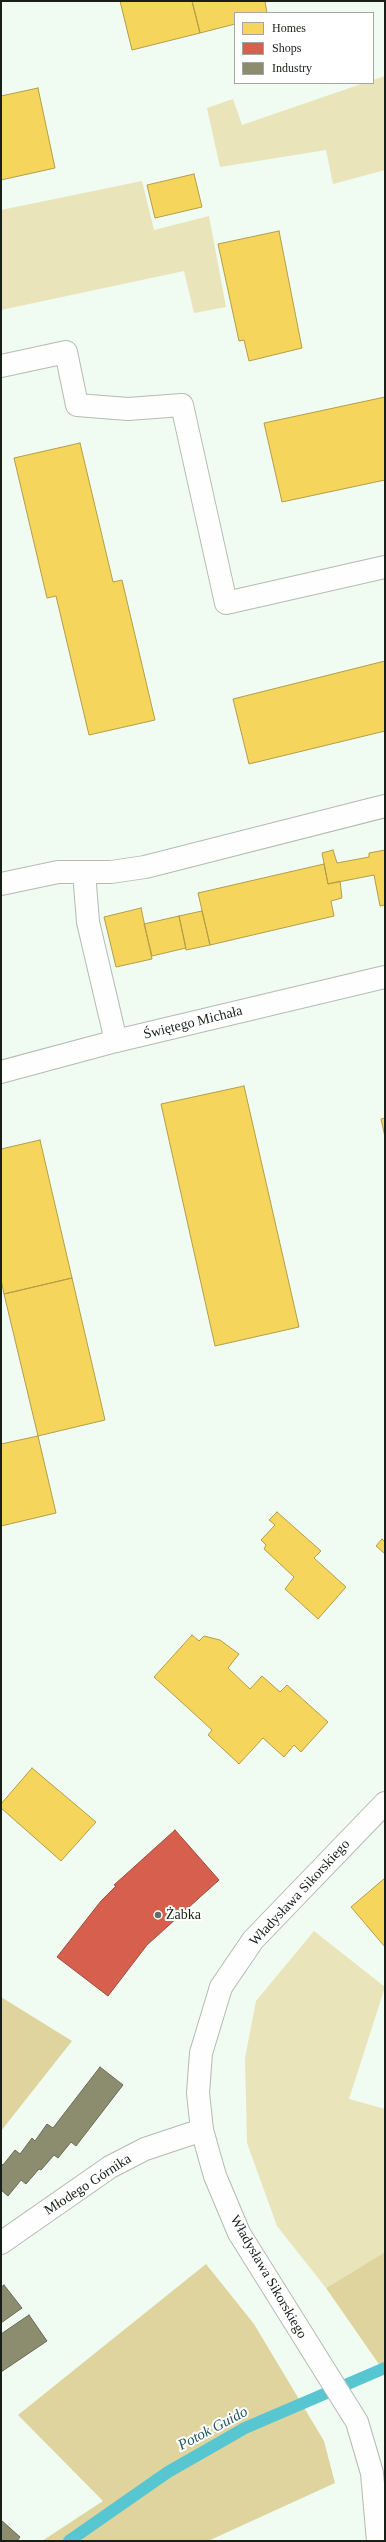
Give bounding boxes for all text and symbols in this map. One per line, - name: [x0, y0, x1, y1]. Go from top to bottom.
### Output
- legend: [234, 12, 374, 84]
- text: Homes: [272, 21, 306, 35]
- text: Shops: [272, 41, 301, 55]
- text: Industry: [272, 61, 312, 75]
- street label: Świętego Michała: [142, 1003, 244, 1043]
- street label: Władysława Sikorskiego: [246, 1836, 354, 1950]
- place label: Żabka: [166, 1907, 201, 1923]
- marker: Żabka: [153, 1910, 163, 1920]
- street label: Młodego Górnika: [42, 2151, 134, 2219]
- street label: Władysława Sikorskiego: [226, 2212, 310, 2342]
- water label: Potok Guido: [175, 2403, 251, 2455]

